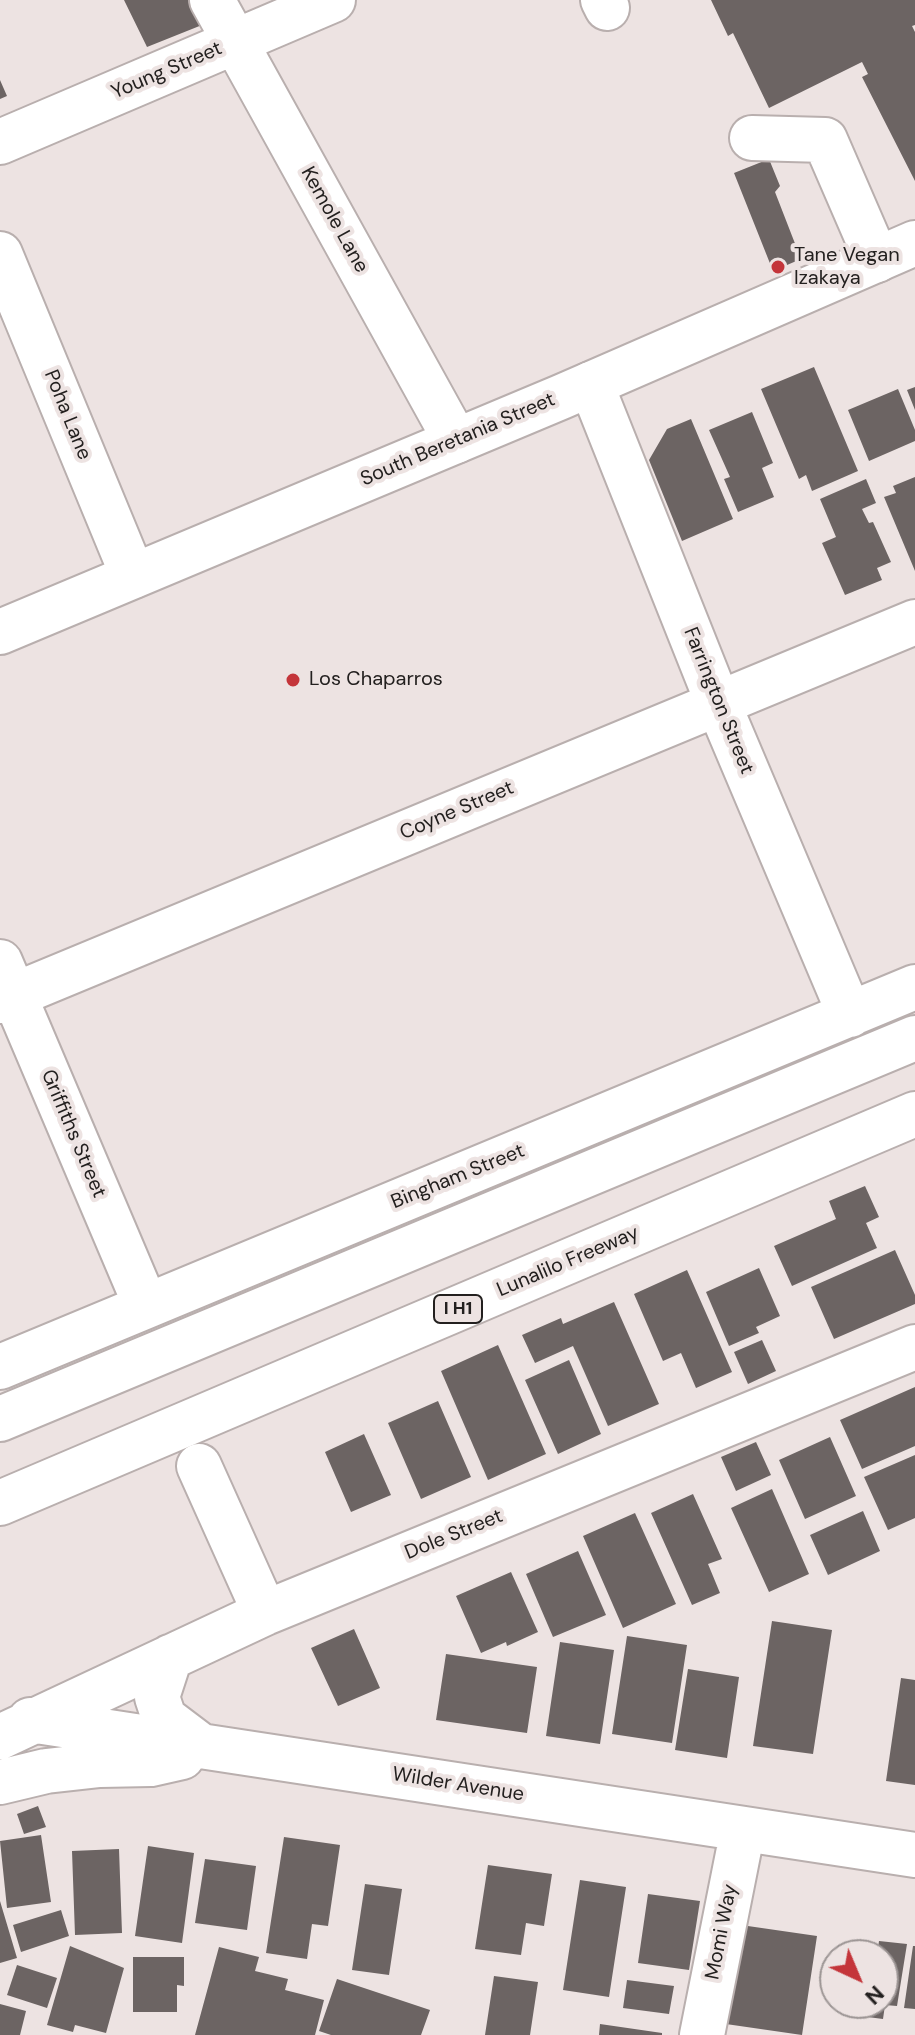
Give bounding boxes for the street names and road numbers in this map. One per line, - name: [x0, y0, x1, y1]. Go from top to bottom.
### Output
- street label: Young Street: [108, 37, 226, 105]
- street label: Kemole Lane: [295, 163, 373, 277]
- street label: Poha Lane: [38, 367, 96, 463]
- street label: South Beretania Street: [357, 388, 559, 492]
- street label: Farrington Street: [678, 624, 758, 778]
- street label: Coyne Street: [396, 776, 518, 846]
- street label: Griffiths Street: [35, 1066, 111, 1202]
- street label: Bingham Street: [388, 1139, 528, 1215]
- street label: Lunalilo Freeway: [493, 1221, 643, 1303]
- road number: I H1: [434, 1295, 482, 1323]
- street label: Dole Street: [402, 1504, 506, 1566]
- street label: Wilder Avenue: [390, 1763, 526, 1807]
- street label: Momi Way: [701, 1882, 743, 1982]

